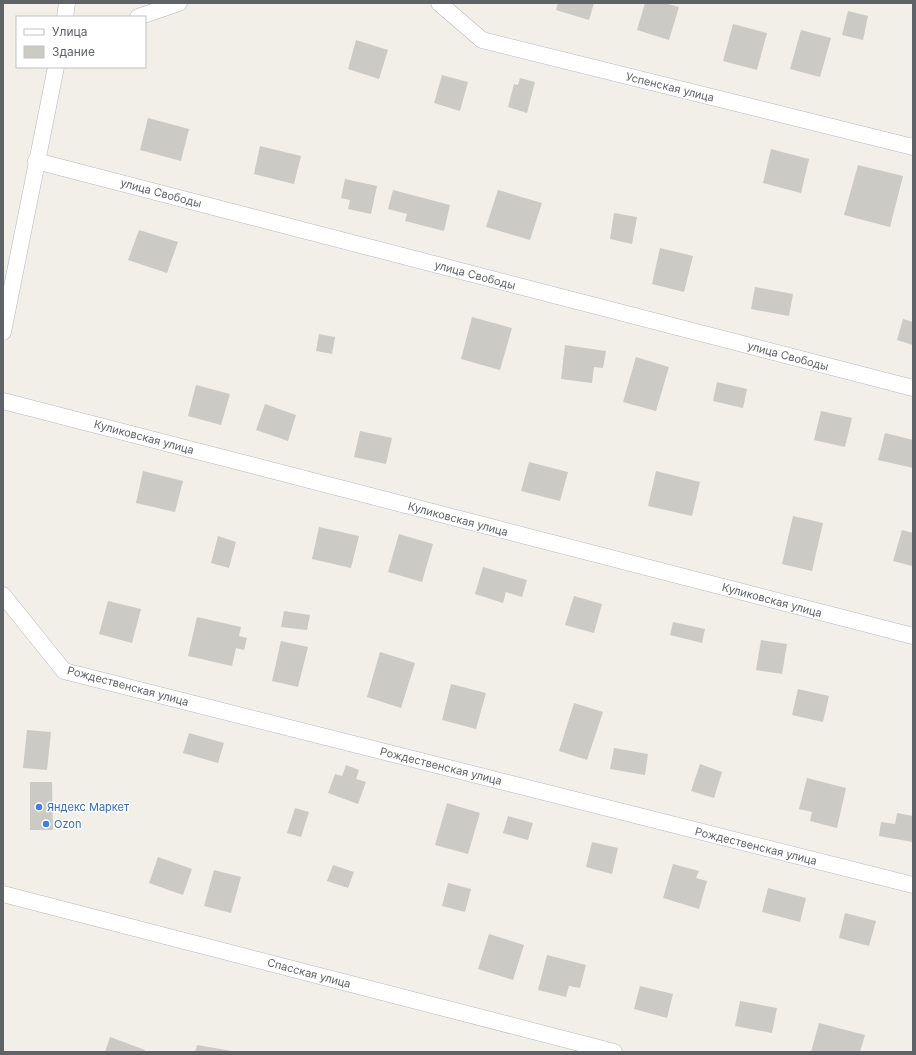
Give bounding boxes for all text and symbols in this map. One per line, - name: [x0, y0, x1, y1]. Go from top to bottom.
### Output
- legend: [16, 16, 146, 68]
- text: Улица: [52, 24, 87, 39]
- text: Здание: [52, 44, 95, 59]
- street label: Успенская улица: [624, 69, 716, 105]
- street label: улица Свободы: [119, 175, 203, 211]
- street label: улица Свободы: [433, 257, 517, 293]
- street label: улица Свободы: [746, 338, 830, 374]
- street label: Куликовская улица: [93, 417, 195, 457]
- street label: Куликовская улица: [407, 499, 509, 539]
- street label: Куликовская улица: [721, 580, 823, 620]
- street label: Рождественская улица: [66, 663, 190, 709]
- street label: Рождественская улица: [379, 744, 503, 788]
- place label: Яндекс Маркет: [47, 800, 130, 814]
- marker: Яндекс Маркет: [34, 802, 44, 812]
- place label: Ozon: [54, 817, 81, 831]
- marker: Ozon: [41, 819, 51, 829]
- street label: Рождественская улица: [694, 824, 818, 868]
- street label: Спасская улица: [266, 955, 352, 991]

